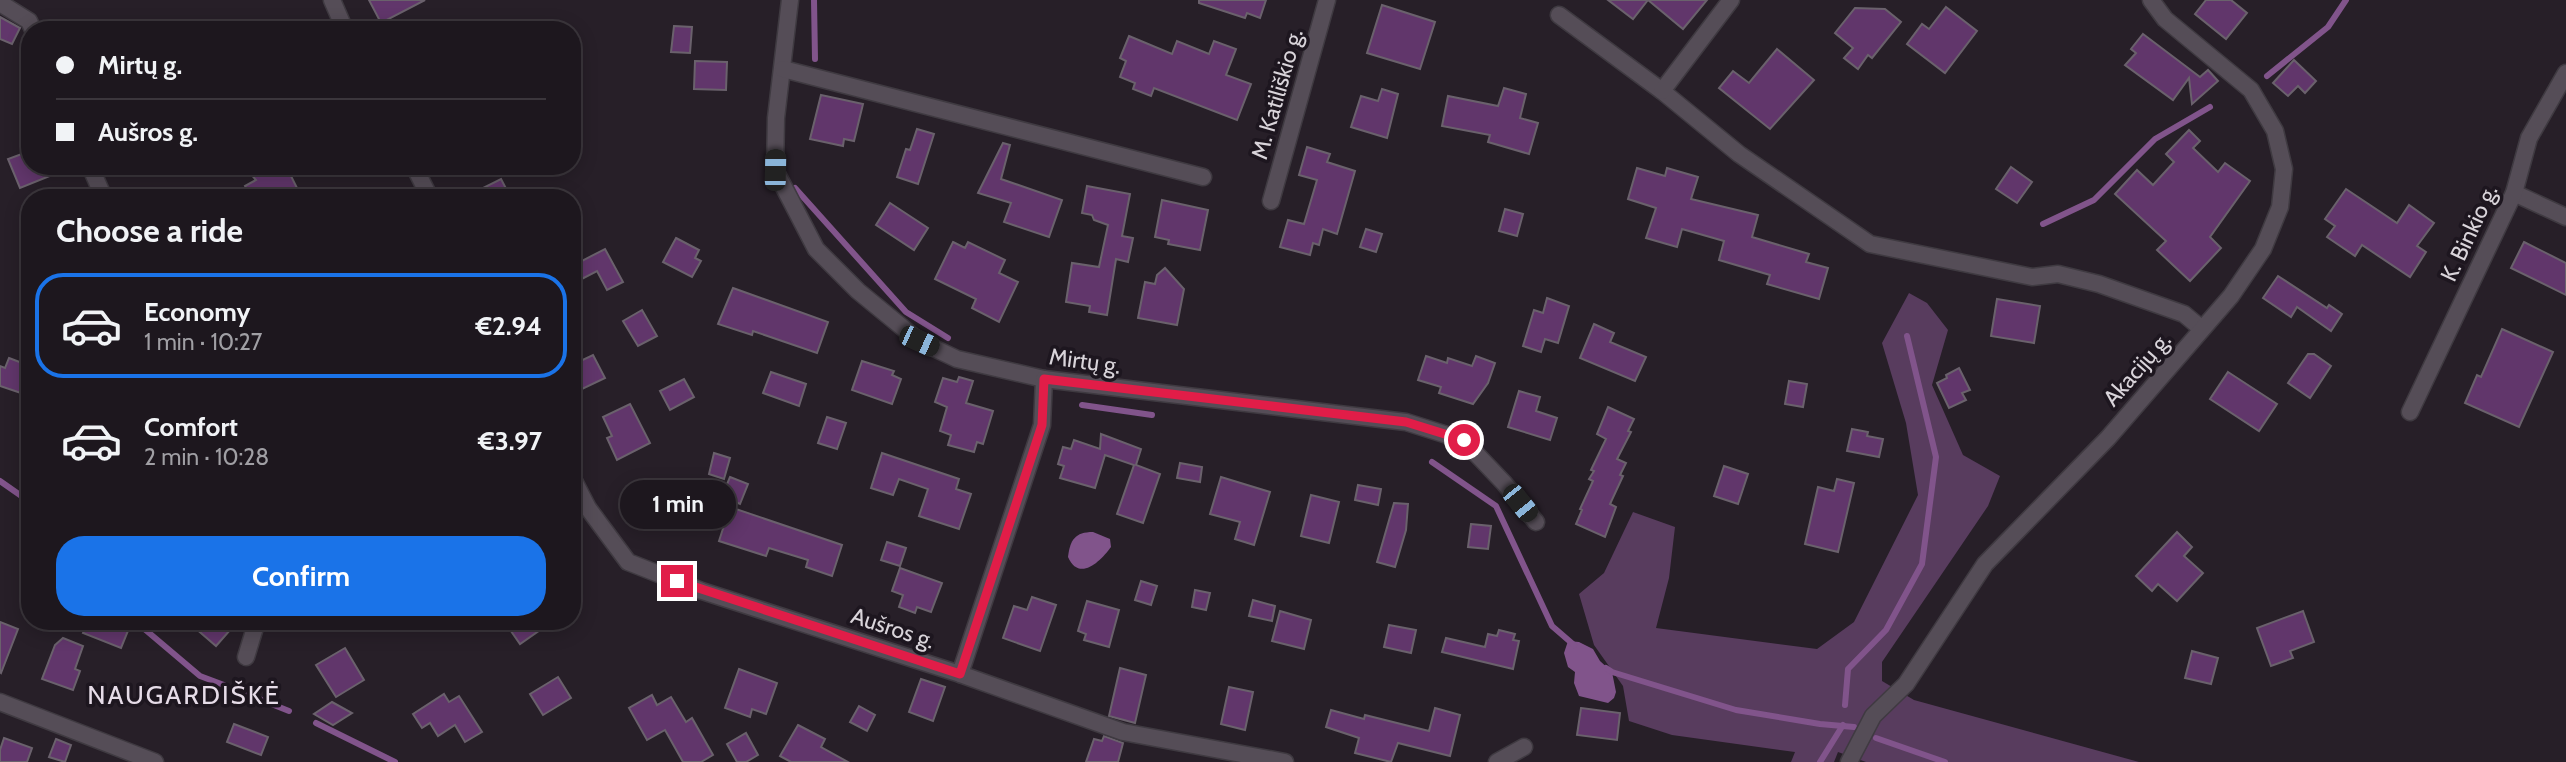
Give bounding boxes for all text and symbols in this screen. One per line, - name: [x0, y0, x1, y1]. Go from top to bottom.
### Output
- street label: M. Katiliškio g.: [1245, 26, 1309, 162]
- text: Mirtų g.: [98, 49, 182, 81]
- text: Aušros g.: [98, 116, 198, 148]
- car: [765, 149, 786, 191]
- street label: K. Binkio g.: [2434, 180, 2504, 286]
- text: Choose a ride: [56, 211, 243, 250]
- icon: car: [60, 294, 123, 357]
- text: Economy: [144, 296, 250, 328]
- text: €2.94: [475, 310, 542, 342]
- car: [896, 323, 943, 359]
- street label: Akacijų g.: [2097, 326, 2177, 412]
- text: 1 min · 10:27: [144, 328, 262, 356]
- street label: Mirtų g.: [1047, 342, 1123, 380]
- icon: car: [60, 409, 123, 472]
- text: Comfort: [144, 411, 238, 443]
- route start: [1448, 424, 1480, 456]
- text: €3.97: [478, 425, 542, 457]
- text: 2 min · 10:28: [144, 443, 269, 471]
- callout: 1 min: [619, 480, 735, 528]
- car: [1499, 480, 1542, 526]
- text: 1 min: [652, 490, 704, 518]
- button: Confirm: [56, 536, 546, 616]
- route end: [661, 565, 693, 597]
- street label: Aušros g.: [848, 601, 938, 655]
- district label: NAUGARDIŠKĖ: [87, 679, 281, 711]

